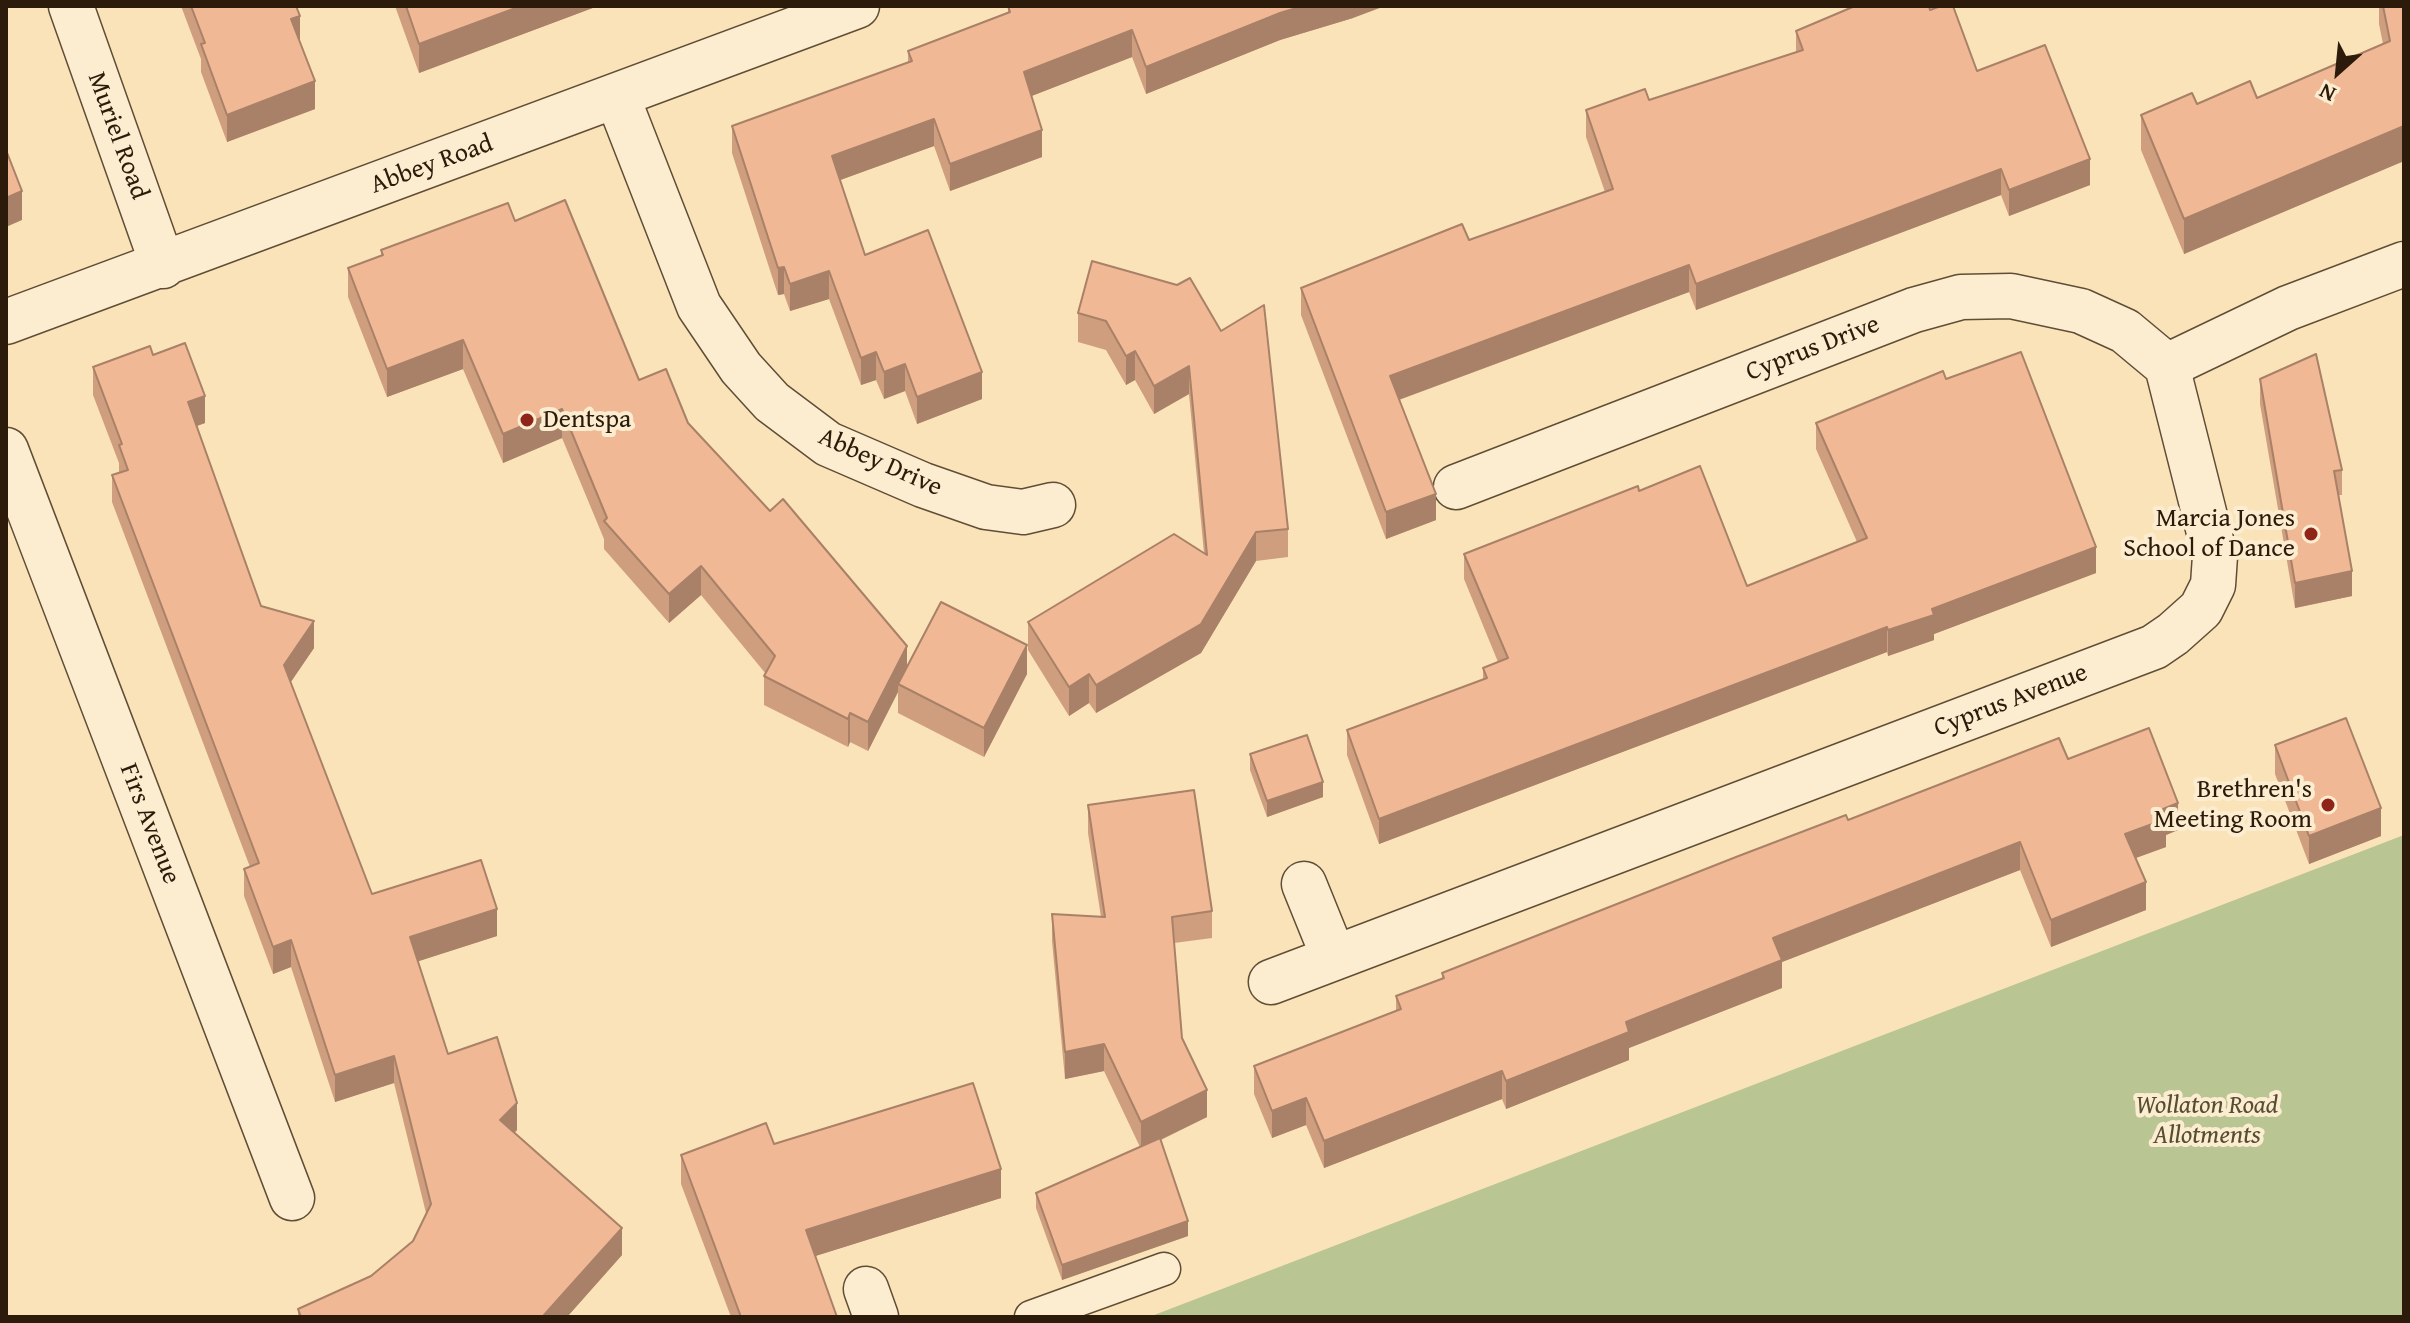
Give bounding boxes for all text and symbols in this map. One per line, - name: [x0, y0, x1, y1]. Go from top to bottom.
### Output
- north arrow: [2298, 32, 2378, 112]
- street label: Muriel Road: [80, 68, 154, 204]
- text: N: [2313, 76, 2341, 111]
- street label: Abbey Road: [367, 128, 497, 202]
- street label: Cyprus Drive: [1742, 309, 1884, 389]
- place label: Dentspa: [543, 404, 631, 436]
- marker: Dentspa: [518, 411, 536, 429]
- street label: Abbey Drive: [813, 422, 947, 504]
- place label: Marcia Jones School of Dance: [2123, 503, 2295, 564]
- marker: Marcia Jones School of Dance: [2302, 525, 2320, 543]
- street label: Cyprus Avenue: [1930, 657, 2092, 745]
- street label: Firs Avenue: [112, 759, 186, 889]
- place label: Brethren's Meeting Room: [2154, 774, 2312, 836]
- marker: Brethren's Meeting Room: [2319, 796, 2337, 814]
- park label: Wollaton Road Allotments: [2136, 1090, 2278, 1152]

